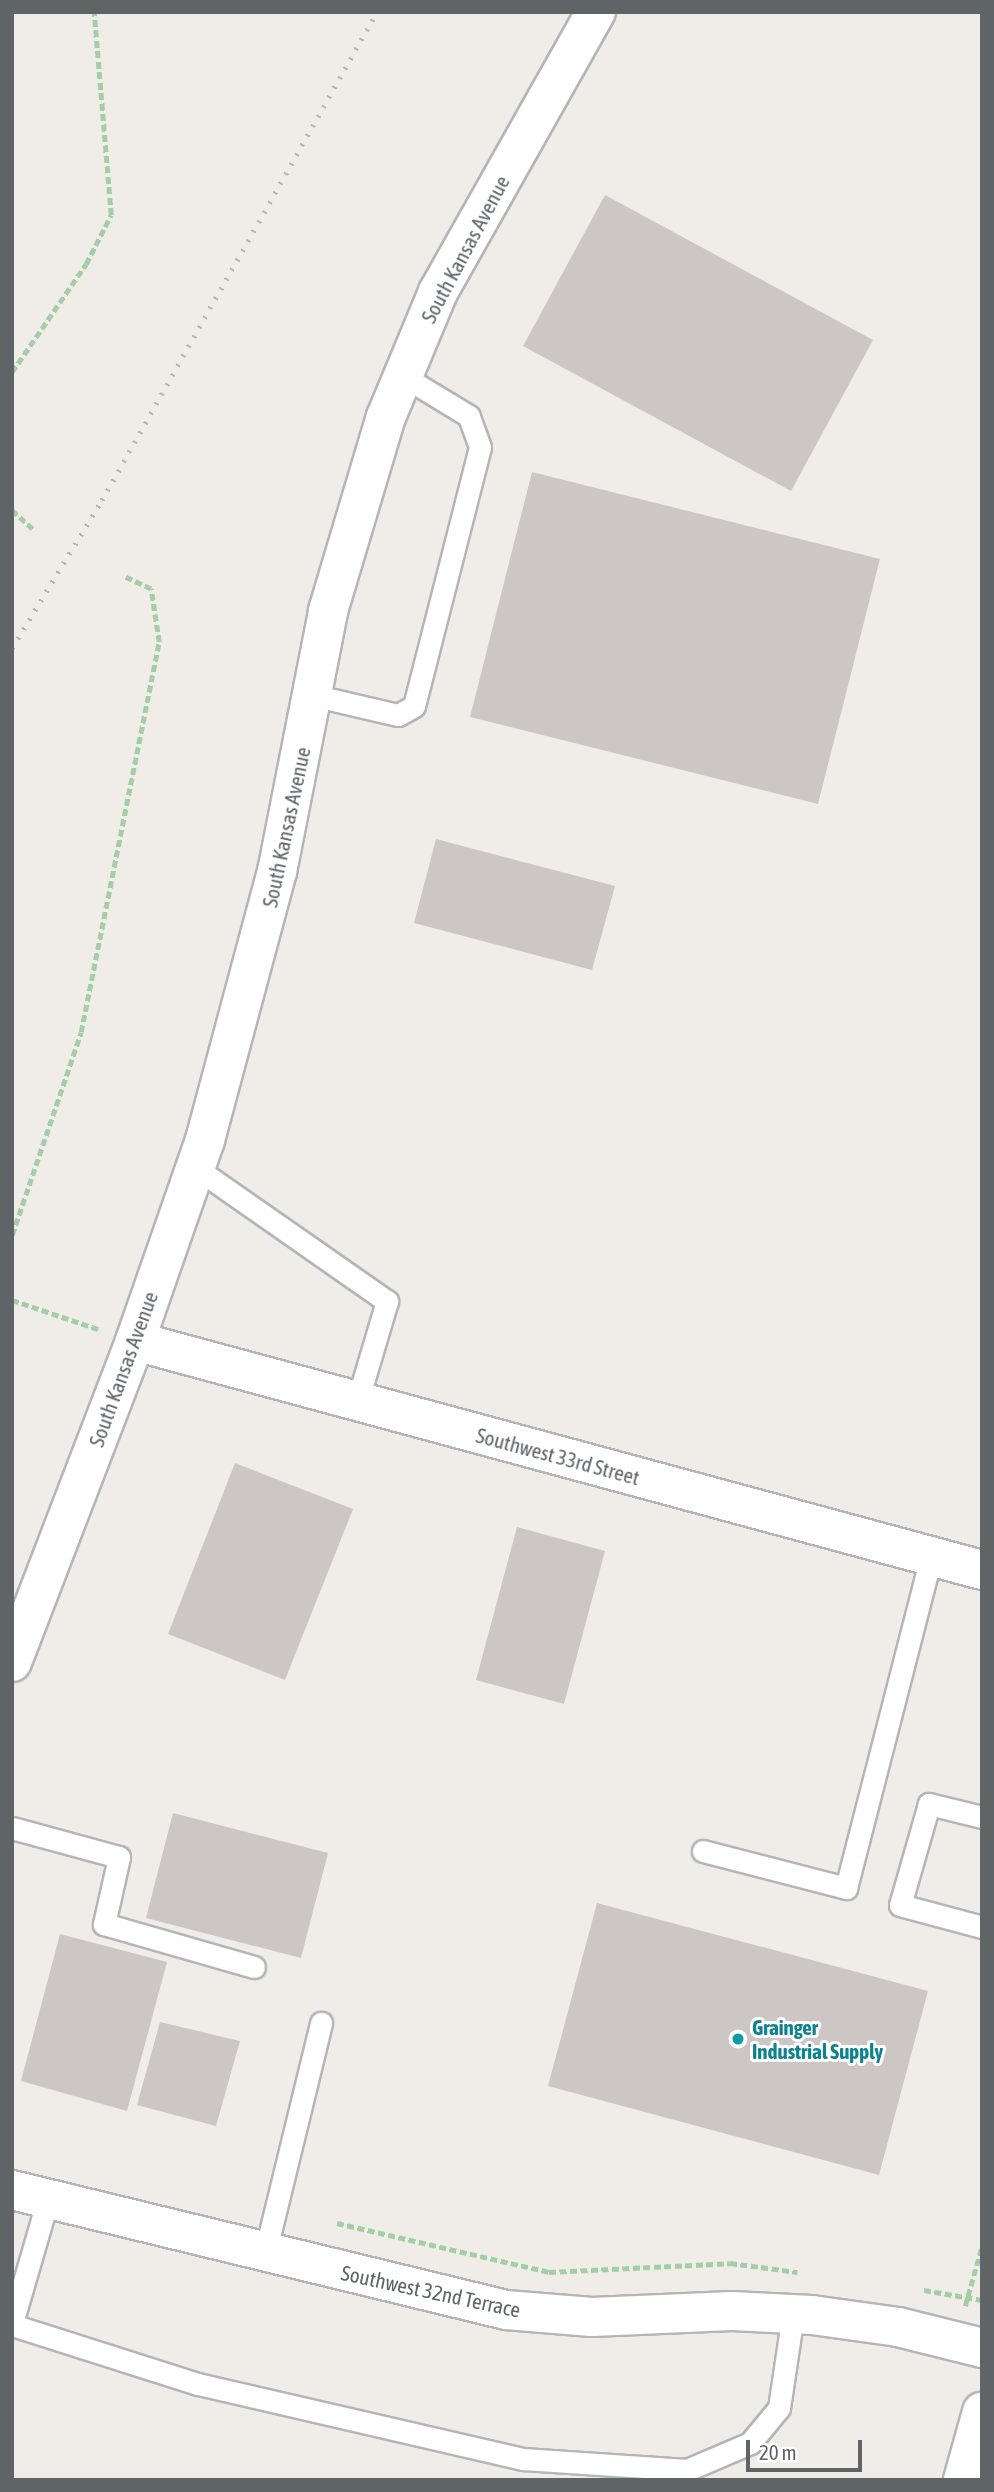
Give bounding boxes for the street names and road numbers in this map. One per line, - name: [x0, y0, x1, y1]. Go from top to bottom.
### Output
- street label: South Kansas Avenue: [416, 171, 514, 327]
- street label: South Kansas Avenue: [257, 744, 315, 910]
- street label: South Kansas Avenue: [83, 1288, 163, 1450]
- street label: Southwest 33rd Street: [474, 1422, 642, 1490]
- street label: Southwest 32nd Terrace: [339, 2260, 523, 2322]

